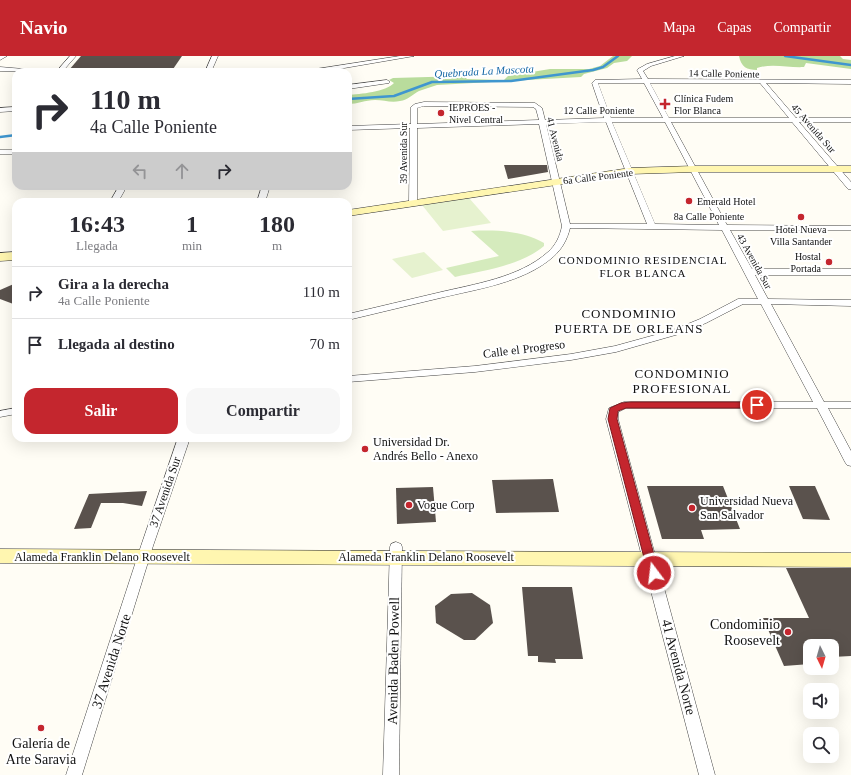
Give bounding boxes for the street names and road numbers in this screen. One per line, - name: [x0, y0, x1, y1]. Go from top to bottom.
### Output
- street label: 14 Calle Poniente: [688, 67, 760, 80]
- street label: 45 Avenida Sur: [789, 102, 838, 156]
- street label: 12 Calle Poniente: [563, 105, 635, 116]
- street label: 41 Avenida: [545, 116, 566, 163]
- street label: 39 Avenida Sur: [398, 122, 409, 184]
- street label: 6a Calle Poniente: [562, 167, 634, 186]
- street label: 8a Calle Poniente: [674, 211, 745, 222]
- street label: 43 Avenida Sur: [735, 232, 775, 291]
- street label: Calle el Progreso: [482, 337, 566, 361]
- street label: 37 Avenida Sur: [146, 455, 184, 529]
- street label: Alameda Franklin Delano Roosevelt: [14, 550, 190, 564]
- street label: Alameda Franklin Delano Roosevelt: [338, 550, 514, 564]
- street label: Avenida Baden Powell: [385, 597, 402, 725]
- street label: 37 Avenida Norte: [89, 612, 134, 710]
- street label: 41 Avenida Norte: [659, 618, 699, 717]

